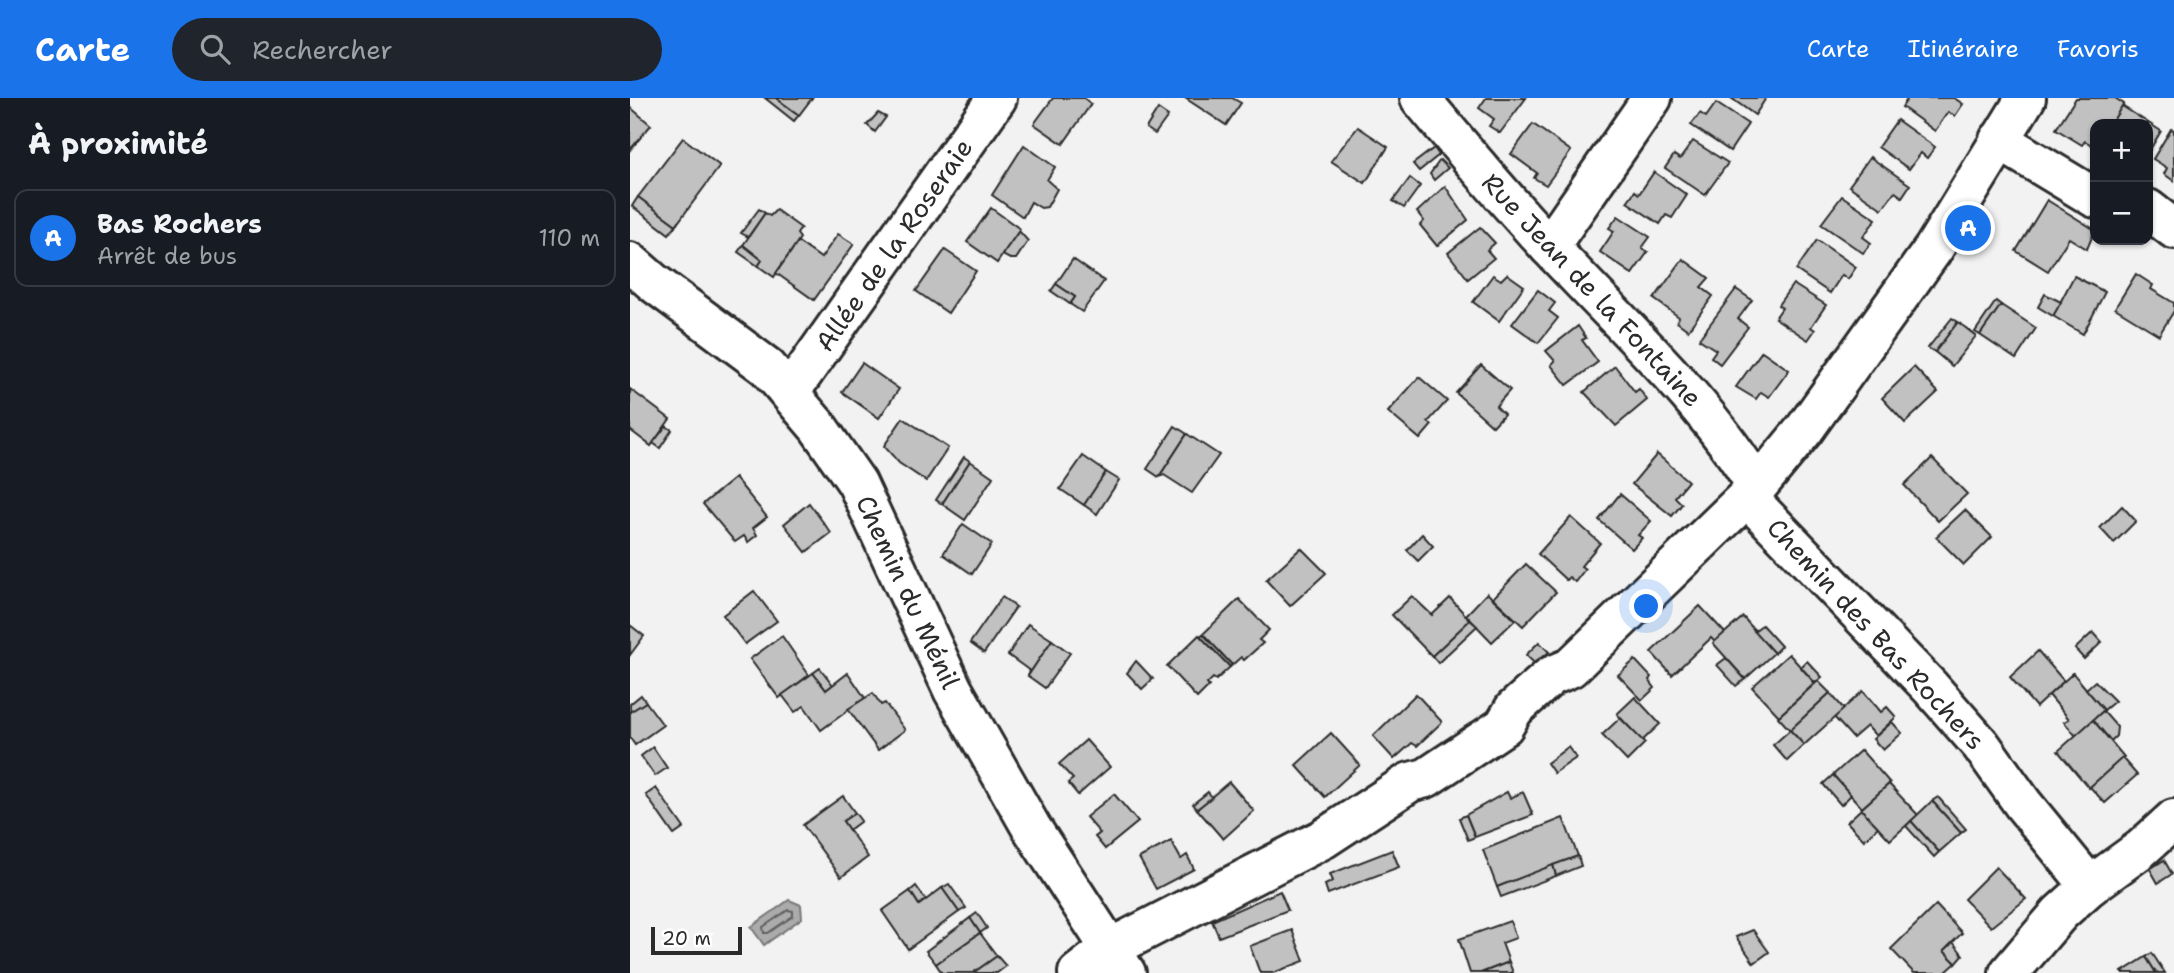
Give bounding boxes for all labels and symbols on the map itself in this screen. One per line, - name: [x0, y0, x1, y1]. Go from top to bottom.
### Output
- street label: Allée de la Roseraie: [807, 131, 980, 358]
- street label: Rue Jean de la Fontaine: [1474, 165, 1710, 414]
- pin: A: [1945, 202, 1991, 254]
- street label: Chemin du Ménil: [848, 489, 969, 694]
- street label: Chemin des Bas Rochers: [1760, 510, 1993, 757]
- your location: [1629, 589, 1663, 623]
- scale bar: [651, 924, 742, 956]

